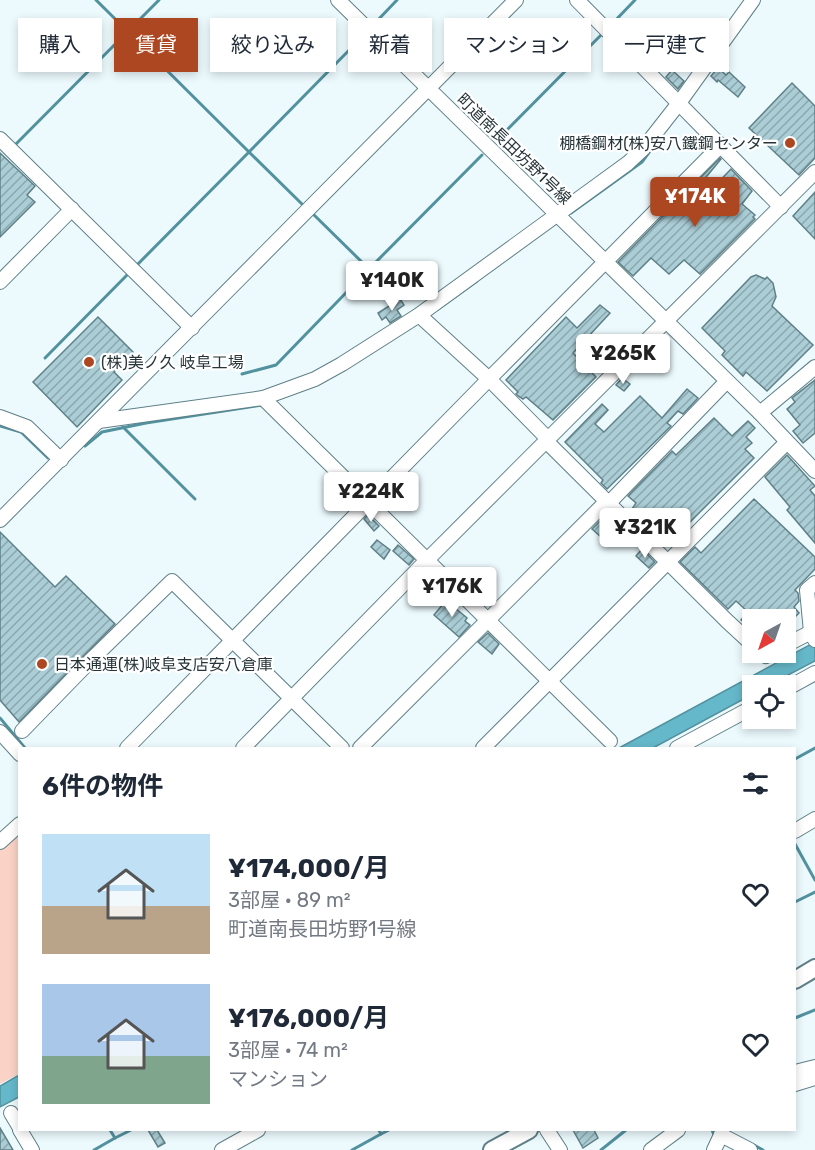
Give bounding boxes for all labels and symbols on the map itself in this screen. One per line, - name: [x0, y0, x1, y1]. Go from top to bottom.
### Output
- street label: 町道南長田坊野1号線: [453, 90, 575, 208]
- place label: 棚橋鋼材(株)安八鐵鋼センター: [559, 134, 778, 153]
- marker: 棚橋鋼材(株)安八鐵鋼センター: [783, 136, 797, 150]
- pin: ¥174K: [653, 177, 737, 228]
- pin: ¥140K: [350, 261, 434, 312]
- pin: ¥265K: [581, 334, 665, 385]
- place label: (株)美ノ久 岐阜工場: [101, 353, 244, 372]
- marker: (株)美ノ久 岐阜工場: [82, 355, 96, 369]
- pin: ¥224K: [329, 472, 413, 523]
- pin: ¥321K: [603, 508, 687, 559]
- pin: ¥176K: [410, 567, 494, 618]
- north arrow: [742, 609, 796, 663]
- place label: 日本通運(株)岐阜支店安八倉庫: [54, 655, 273, 674]
- marker: 日本通運(株)岐阜支店安八倉庫: [35, 657, 49, 671]

